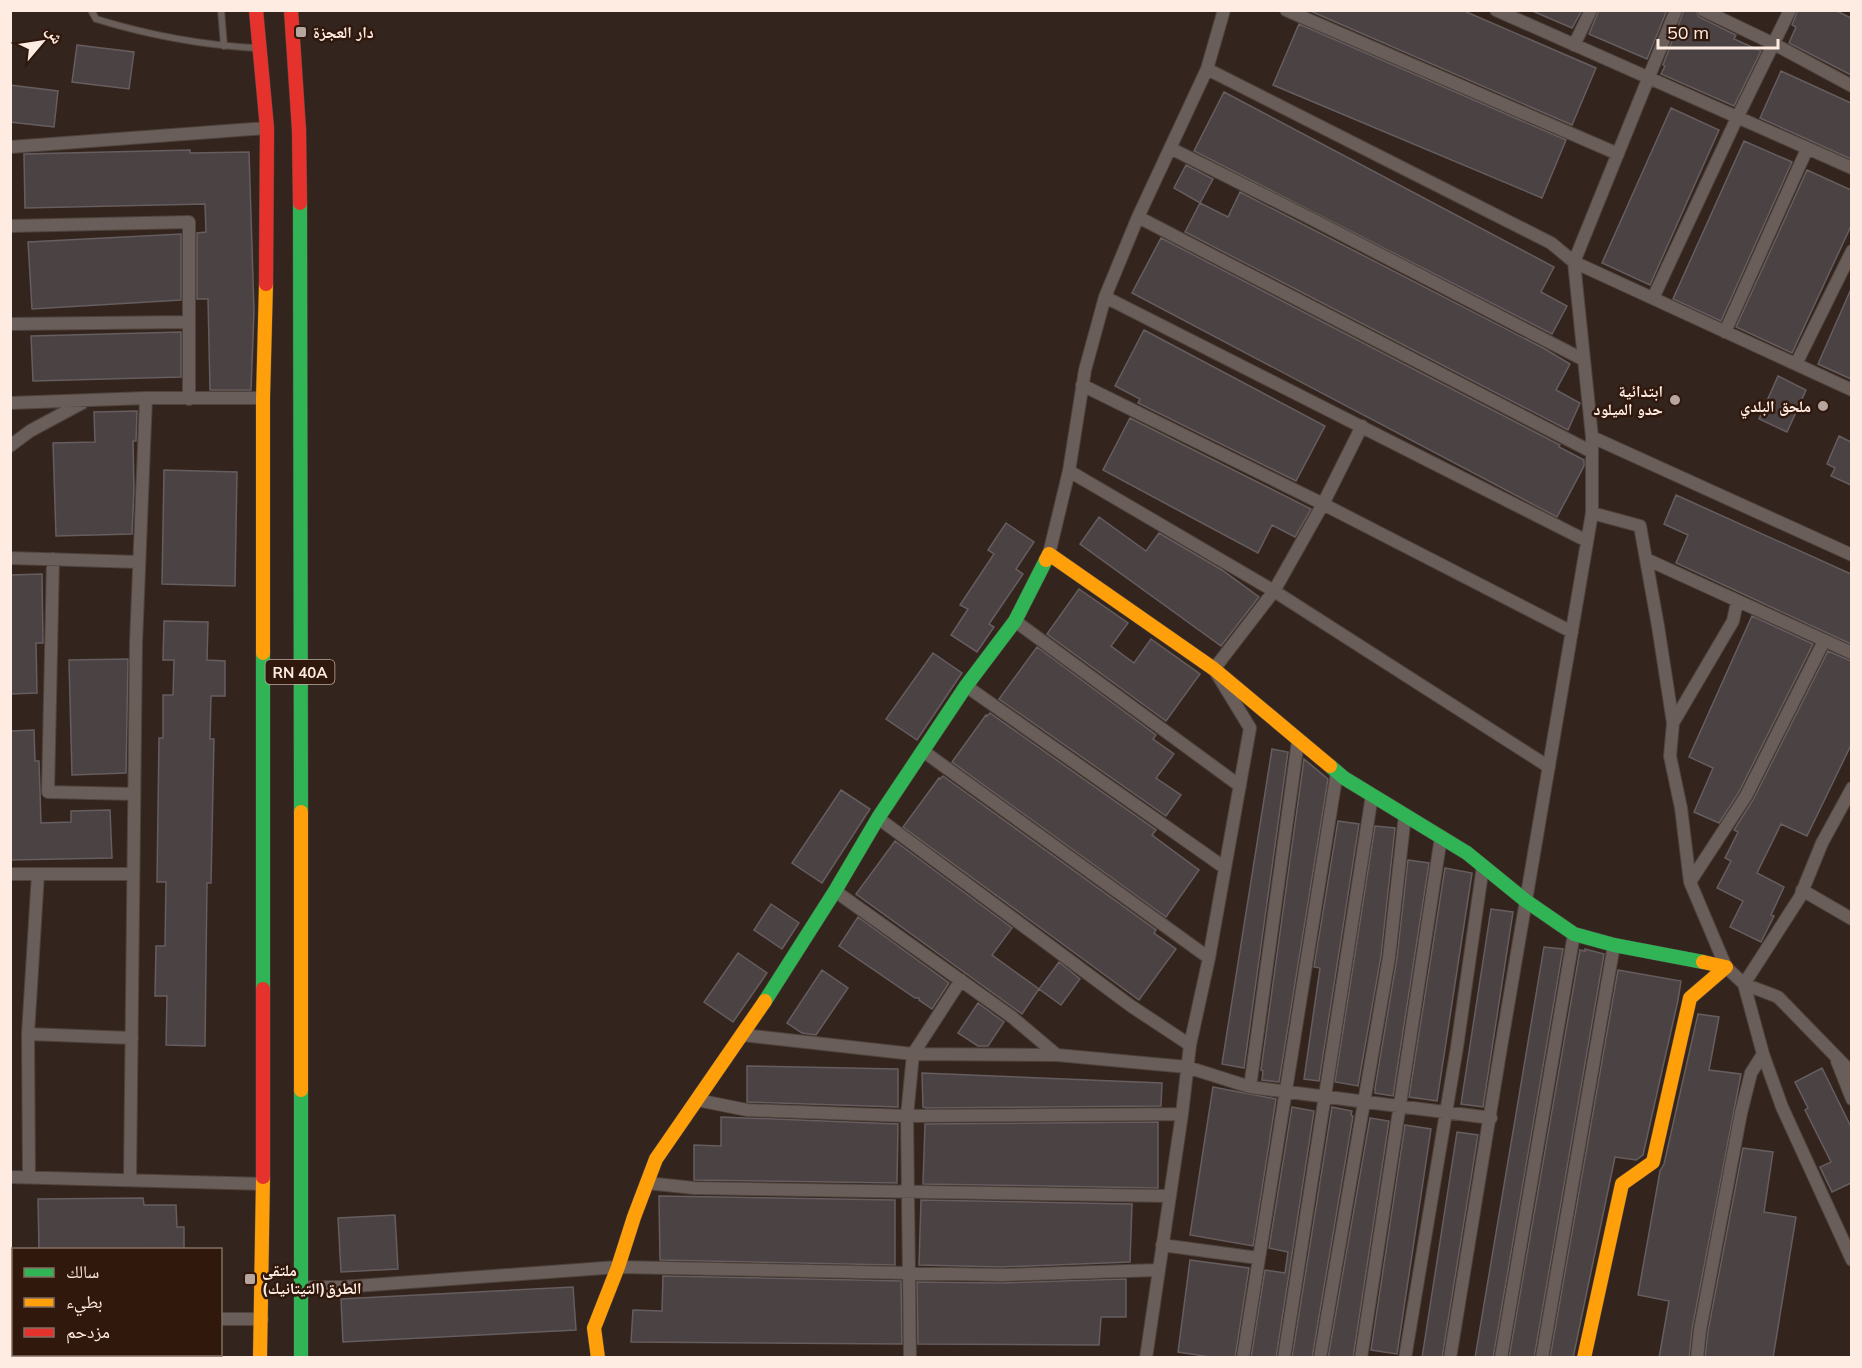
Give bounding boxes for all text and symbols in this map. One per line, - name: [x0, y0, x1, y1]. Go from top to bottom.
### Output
- north arrow: [12, 12, 72, 72]
- scale bar: [1658, 12, 1778, 50]
- text: 50 m: [1667, 21, 1709, 44]
- text: ش: [42, 22, 68, 47]
- place label: دار العجزة: [313, 22, 374, 42]
- marker: دار العجزة: [294, 25, 308, 39]
- place label: ابتدائية حدو الميلود: [1593, 381, 1663, 419]
- marker: ابتدائية حدو الميلود: [1668, 393, 1682, 407]
- place label: ملحق البلدي: [1740, 396, 1811, 419]
- marker: ملحق البلدي: [1816, 399, 1830, 413]
- road number: RN 40A: [266, 660, 334, 684]
- legend: [12, 1248, 222, 1356]
- text: سالك: [66, 1260, 99, 1283]
- place label: ملتقى الطرق(التيتانيك): [262, 1260, 361, 1298]
- marker: ملتقى الطرق(التيتانيك): [243, 1272, 257, 1286]
- text: بطيء: [66, 1290, 103, 1317]
- text: مزدحم: [66, 1320, 110, 1344]

